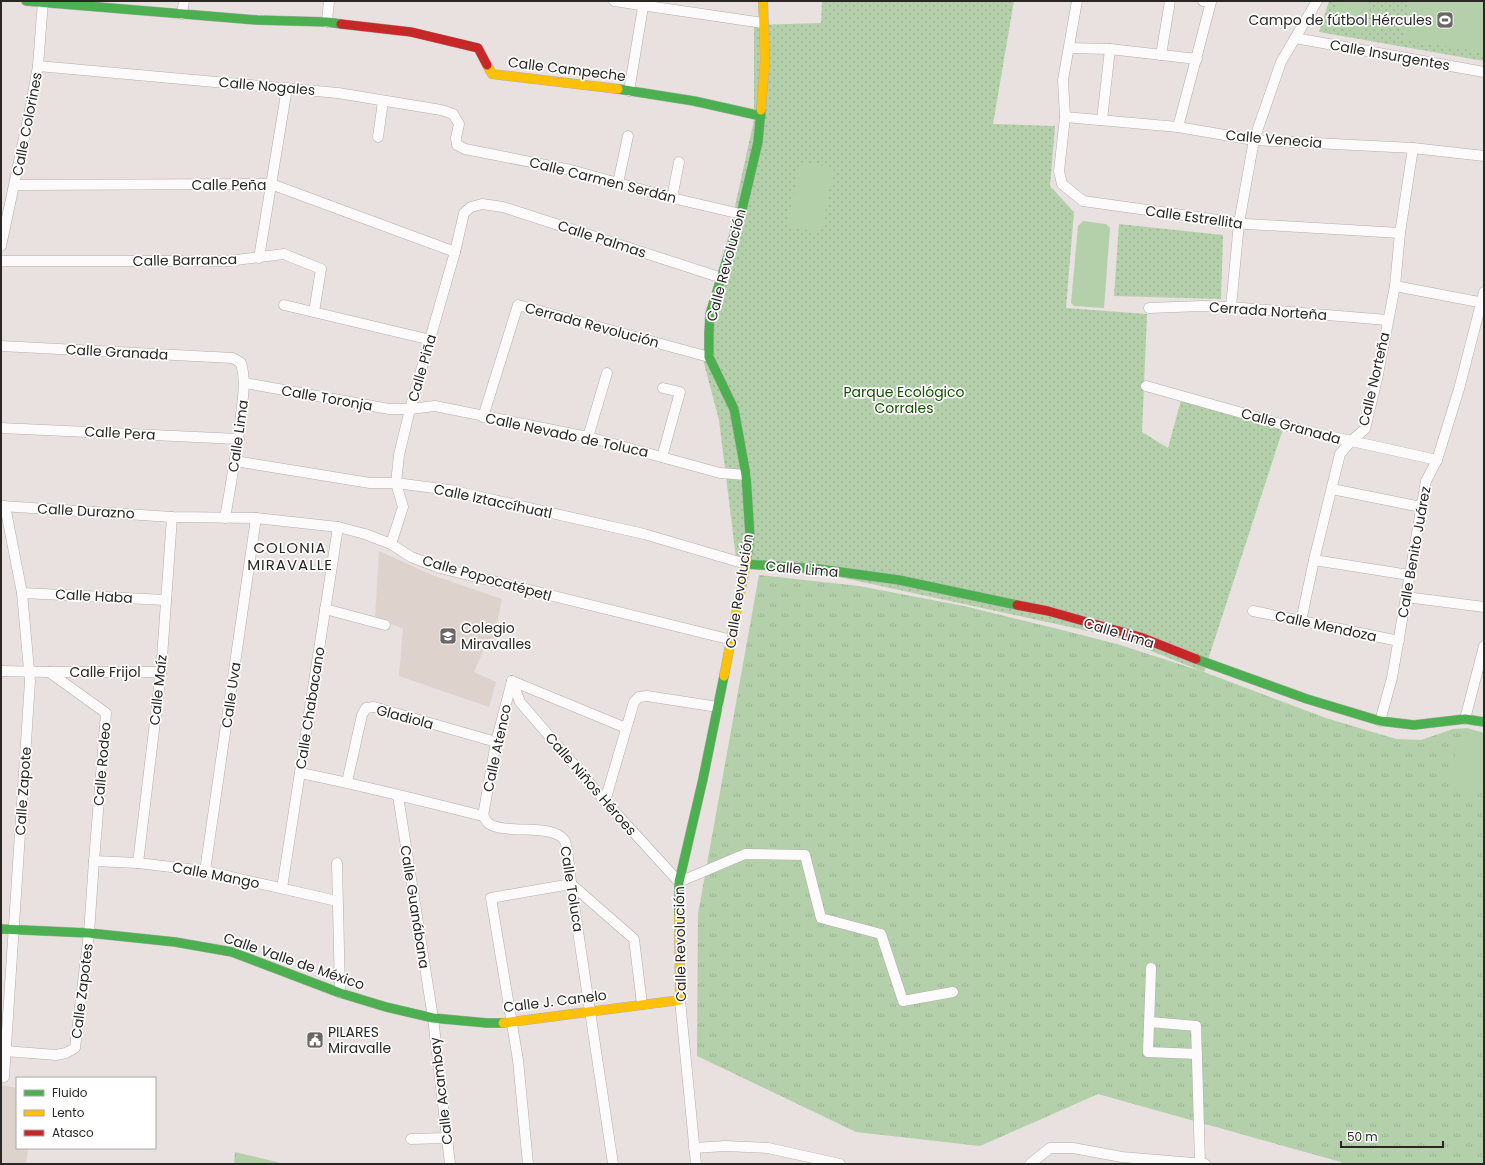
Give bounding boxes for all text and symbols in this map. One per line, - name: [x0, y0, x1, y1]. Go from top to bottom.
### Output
- place label: Campo de fútbol Hércules: [1249, 10, 1432, 30]
- sports icon: Campo de fútbol Hércules: [1435, 10, 1455, 30]
- street label: Calle Insurgentes: [1328, 35, 1452, 75]
- street label: Calle Campeche: [507, 52, 627, 86]
- street label: Calle Colorines: [7, 70, 47, 178]
- street label: Calle Nogales: [218, 72, 316, 100]
- street label: Calle Venecia: [1225, 125, 1323, 153]
- street label: Calle Carmen Serdán: [527, 152, 679, 208]
- street label: Calle Peña: [192, 175, 266, 195]
- street label: Calle Estrellita: [1144, 200, 1244, 234]
- street label: Calle Revolución: [701, 206, 751, 324]
- street label: Calle Palmas: [555, 215, 649, 263]
- street label: Calle Barranca: [133, 249, 237, 271]
- street label: Cerrada Revolución: [523, 297, 661, 353]
- street label: Cerrada Norteña: [1208, 297, 1328, 325]
- street label: Calle Norteña: [1353, 330, 1395, 428]
- street label: Calle Piña: [403, 332, 441, 404]
- street label: Calle Granada: [65, 339, 169, 365]
- street label: Calle Toronja: [280, 380, 374, 416]
- park label: Parque Ecológico Corrales: [843, 382, 965, 418]
- street label: Calle Lima: [223, 398, 253, 474]
- street label: Calle Granada: [1239, 403, 1343, 449]
- street label: Calle Nevado de Toluca: [484, 408, 650, 462]
- street label: Calle Pera: [84, 421, 156, 445]
- street label: Calle Iztaccíhuatl: [432, 479, 554, 523]
- street label: Calle Benito Juárez: [1393, 485, 1435, 619]
- street label: Calle Durazno: [37, 498, 135, 524]
- street label: Calle Revolución: [720, 532, 758, 650]
- district label: COLONIA MIRAVALLE: [247, 537, 333, 575]
- street label: Calle Popocatépetl: [420, 550, 554, 606]
- street label: Calle Lima: [765, 556, 839, 582]
- street label: Calle Haba: [55, 584, 133, 608]
- street label: Calle Mendoza: [1273, 605, 1379, 647]
- street label: Calle Lima: [1081, 613, 1157, 653]
- place label: Colegio Miravalles: [461, 618, 531, 654]
- school or university icon: Colegio Miravalles: [438, 626, 458, 646]
- street label: Calle Chabacano: [290, 645, 330, 771]
- street label: Calle Maíz: [144, 654, 172, 726]
- street label: Calle Uva: [216, 661, 246, 729]
- street label: Calle Frijol: [69, 662, 141, 682]
- street label: Gladiola: [374, 700, 436, 734]
- street label: Calle Atenco: [478, 702, 516, 794]
- street label: Calle Rodeo: [88, 721, 116, 807]
- street label: Calle Niños Héroes: [541, 728, 641, 840]
- street label: Calle Zapote: [10, 746, 36, 836]
- street label: Calle Guanábana: [395, 844, 435, 970]
- street label: Calle Toluca: [555, 845, 589, 933]
- street label: Calle Mango: [171, 857, 261, 893]
- street label: Calle Revolución: [669, 886, 691, 1002]
- street label: Calle Valle de México: [221, 927, 367, 995]
- street label: Calle Zapotes: [66, 942, 98, 1040]
- street label: Calle J. Canelo: [502, 985, 608, 1017]
- place label: PILARES Miravalle: [328, 1022, 391, 1058]
- public building icon: PILARES Miravalle: [305, 1030, 325, 1050]
- street label: Calle Acambay: [424, 1036, 458, 1146]
- legend: [16, 1077, 156, 1149]
- text: Fluido: [52, 1084, 88, 1101]
- text: Lento: [52, 1104, 85, 1121]
- scale bar: [1341, 1123, 1443, 1149]
- text: Atasco: [52, 1124, 94, 1141]
- text: 50 m: [1347, 1128, 1378, 1145]

